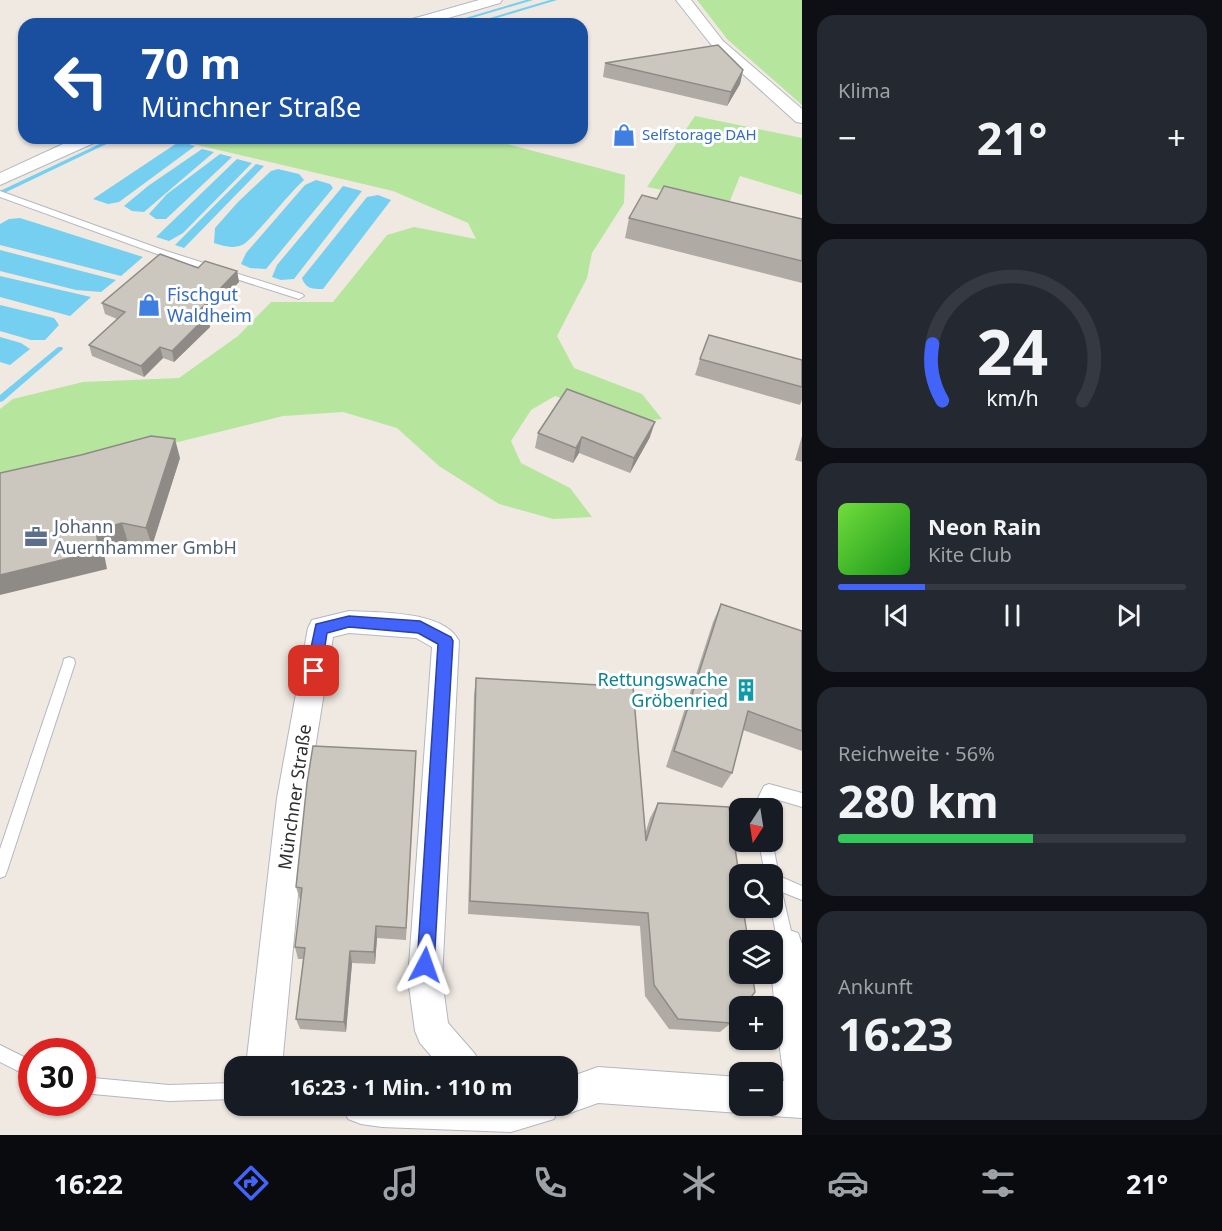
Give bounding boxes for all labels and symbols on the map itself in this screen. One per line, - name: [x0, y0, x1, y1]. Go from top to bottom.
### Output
- shop icon: Selfstorage DAH: [611, 122, 637, 148]
- place label: Selfstorage DAH: [642, 124, 757, 144]
- place label: Fischgut Waldheim: [167, 282, 252, 327]
- shop icon: Fischgut Waldheim: [136, 292, 162, 318]
- place label: Johann Auernhammer GmbH: [52, 514, 237, 559]
- office icon: Johann Auernhammer GmbH: [23, 524, 49, 550]
- pin: [288, 645, 339, 696]
- place label: Rettungswache Gröbenried: [598, 667, 728, 712]
- building icon: Rettungswache Gröbenried: [733, 677, 759, 703]
- street label: Münchner Straße: [272, 723, 316, 871]
- north arrow: [729, 798, 783, 852]
- position arrow: [393, 933, 457, 997]
- speed limit sign: 30: [18, 1038, 96, 1116]

